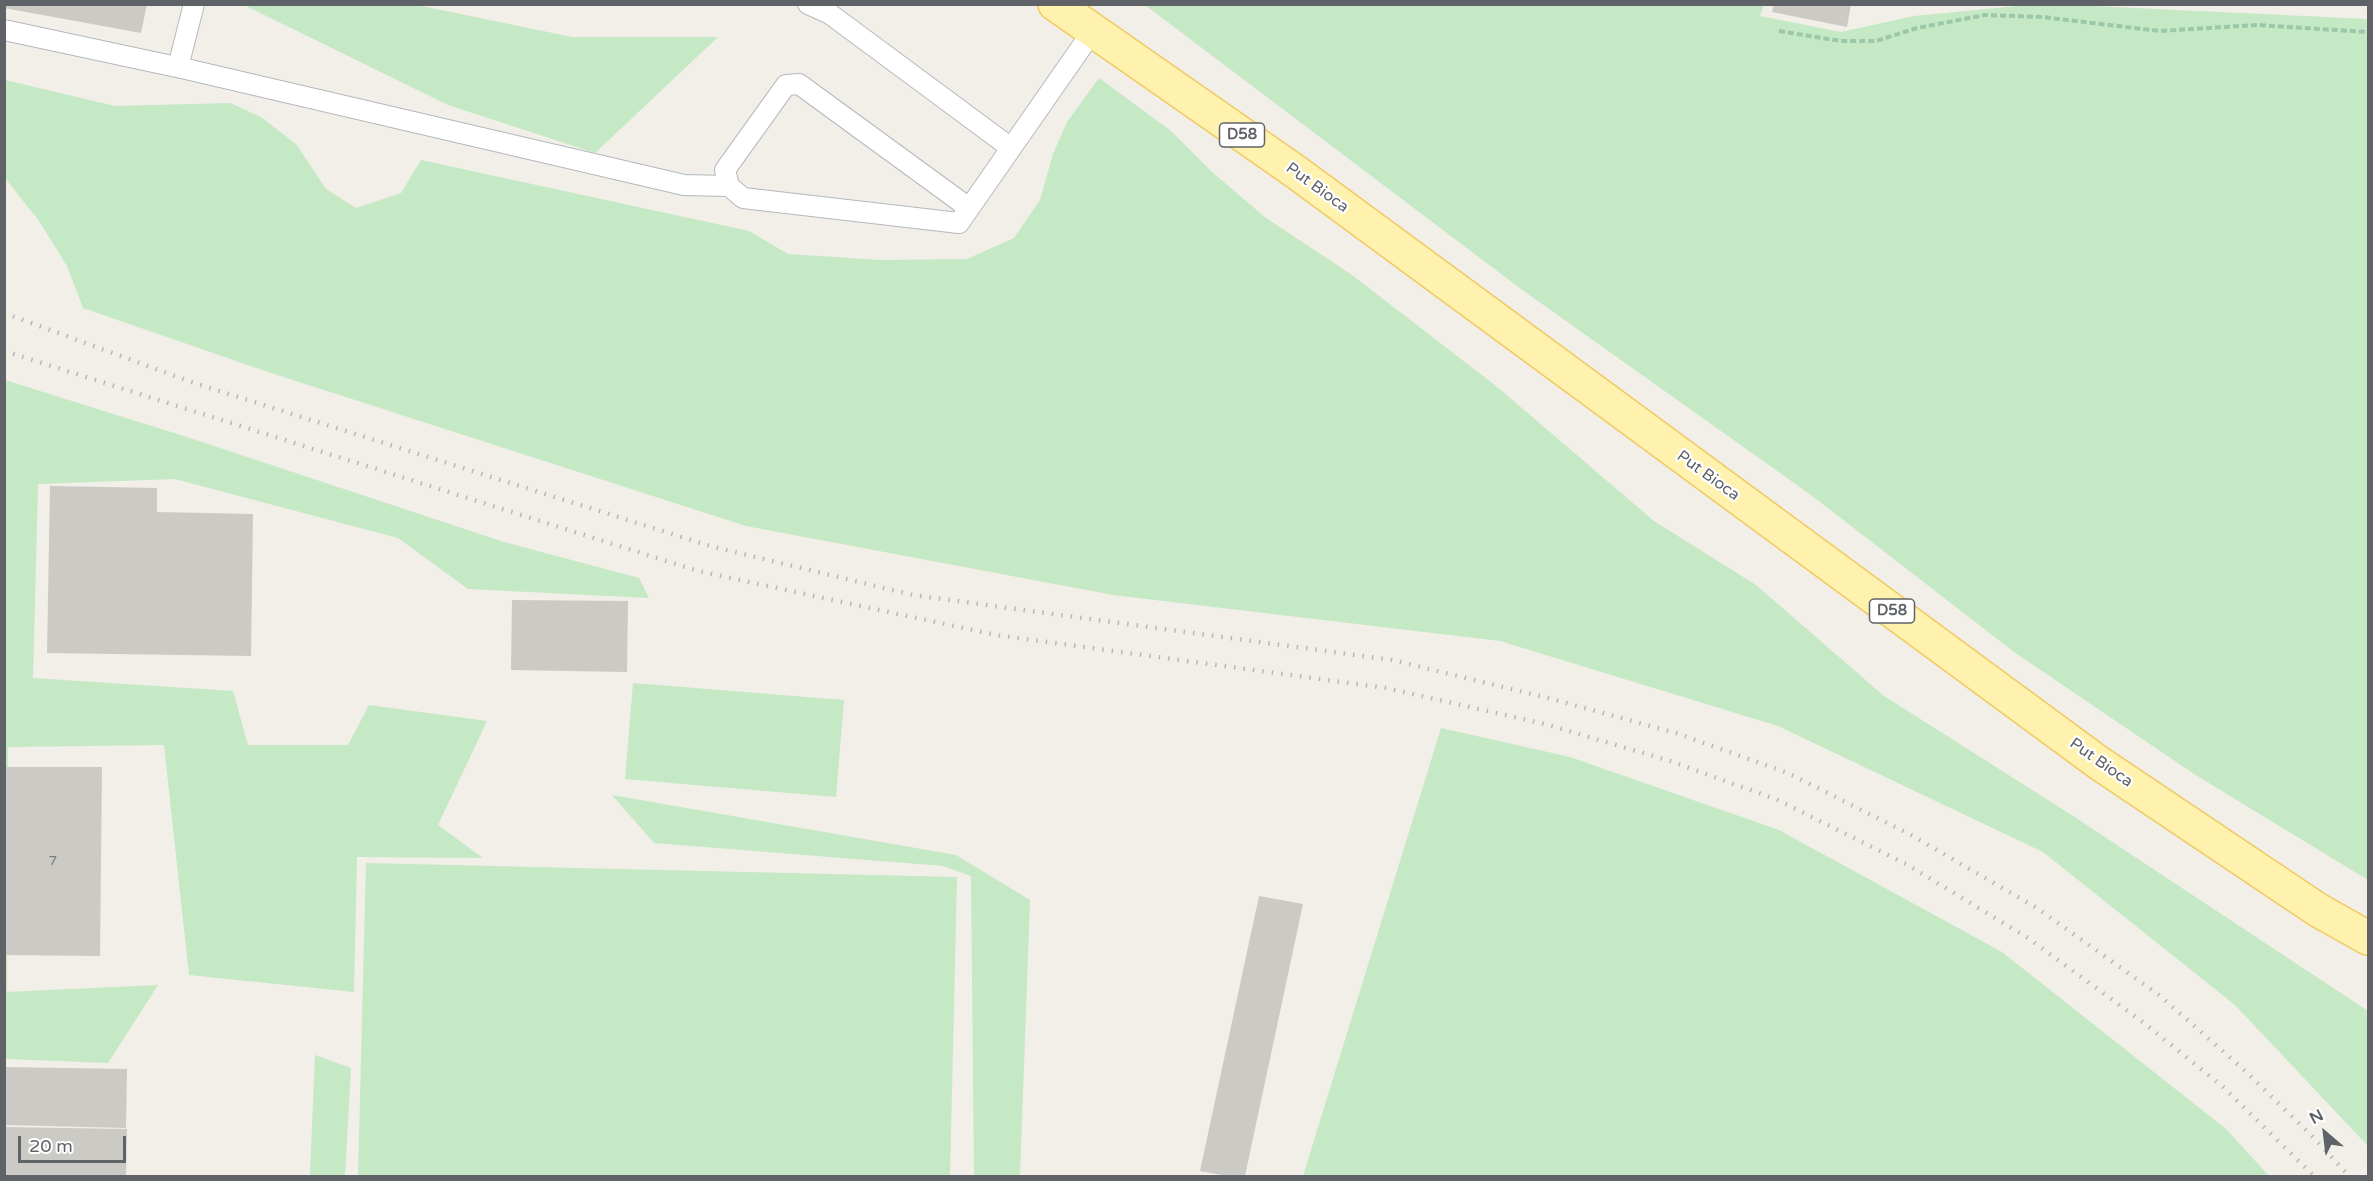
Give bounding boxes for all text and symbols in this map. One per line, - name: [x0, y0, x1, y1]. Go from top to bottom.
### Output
- road number: D58: [1220, 123, 1264, 147]
- street label: Put Bioca: [1282, 159, 1352, 217]
- street label: Put Bioca: [1673, 447, 1743, 505]
- road number: D58: [1870, 599, 1914, 623]
- street label: Put Bioca: [2066, 734, 2136, 792]
- house number: 7: [49, 853, 57, 869]
- north arrow: [2295, 1103, 2355, 1163]
- text: N: [2306, 1105, 2327, 1129]
- scale bar: [21, 1124, 129, 1162]
- text: 20 m: [29, 1135, 73, 1157]

